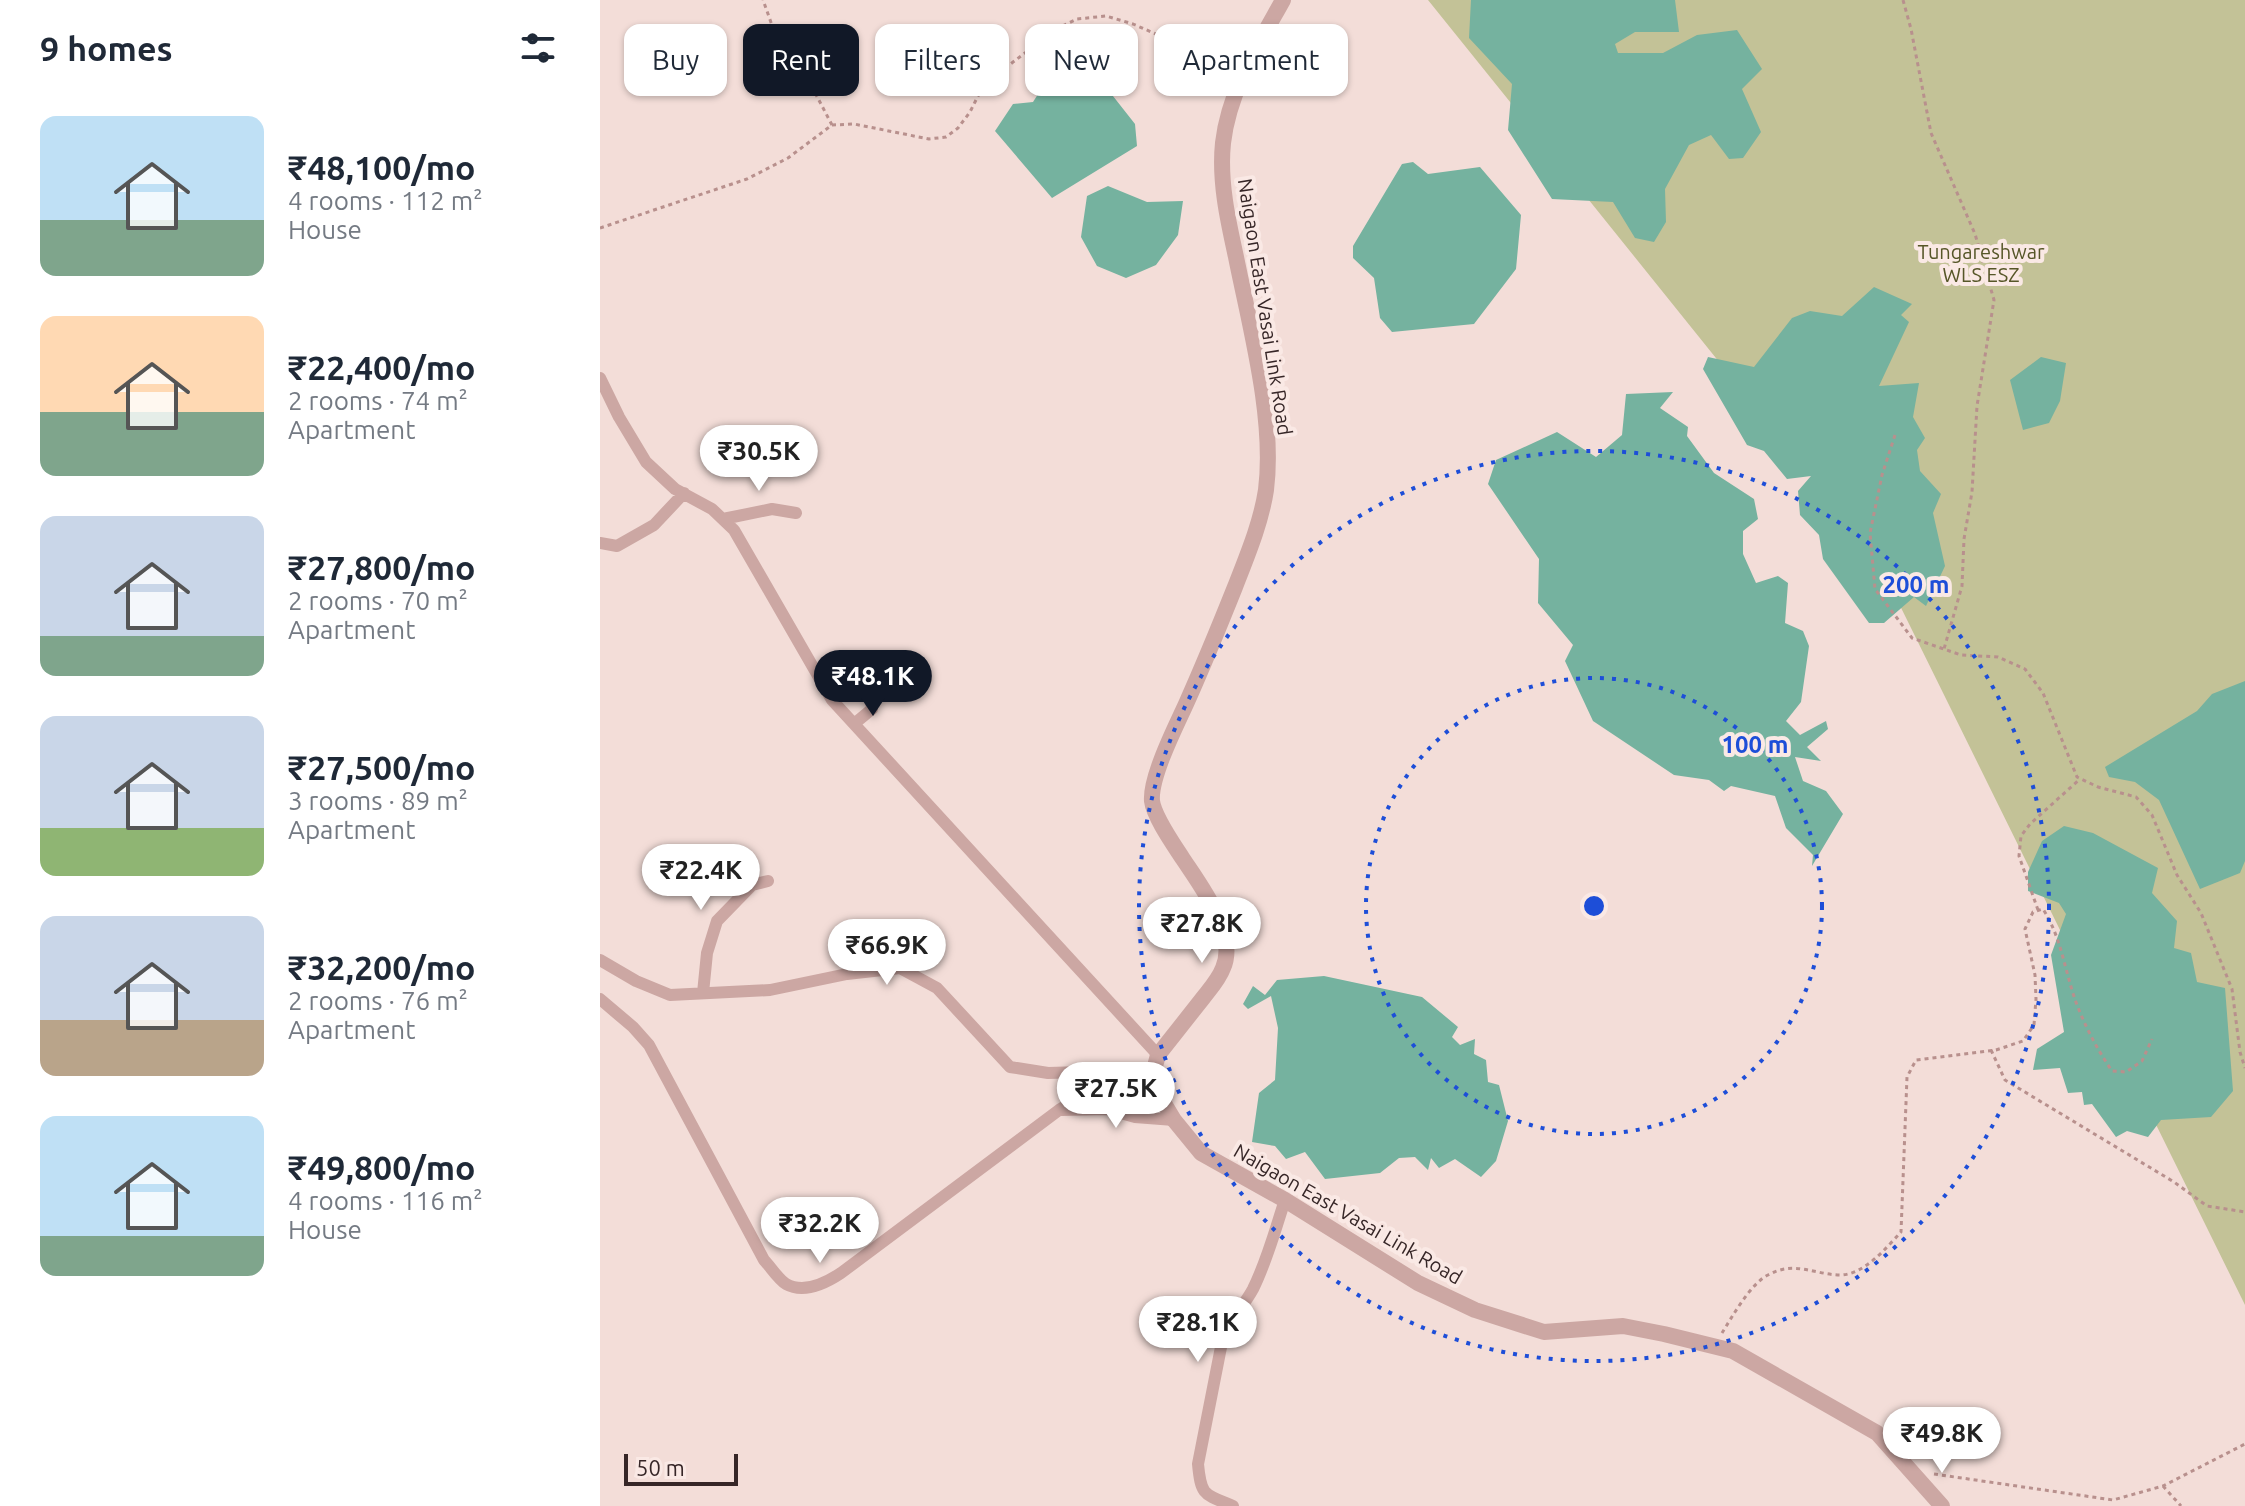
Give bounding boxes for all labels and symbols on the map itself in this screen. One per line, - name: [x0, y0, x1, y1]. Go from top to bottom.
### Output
- street label: Naigaon East Vasai Link Road: [1234, 177, 1297, 437]
- park label: Tungareshwar WLS ESZ: [1917, 240, 2045, 286]
- pin: ₹30.5K: [694, 425, 824, 493]
- text: 200 m: [1883, 571, 1949, 598]
- pin: ₹48.1K: [808, 650, 938, 718]
- text: 100 m: [1722, 731, 1788, 758]
- pin: ₹22.4K: [636, 844, 766, 912]
- centre of rings: [1580, 892, 1608, 920]
- pin: ₹27.8K: [1137, 897, 1267, 965]
- pin: ₹66.9K: [822, 919, 952, 987]
- pin: ₹27.5K: [1051, 1062, 1181, 1130]
- street label: Naigaon East Vasai Link Road: [1230, 1139, 1466, 1288]
- pin: ₹32.2K: [755, 1197, 885, 1265]
- pin: ₹28.1K: [1133, 1296, 1263, 1364]
- pin: ₹49.8K: [1877, 1407, 2007, 1475]
- scale bar: [624, 1450, 738, 1486]

